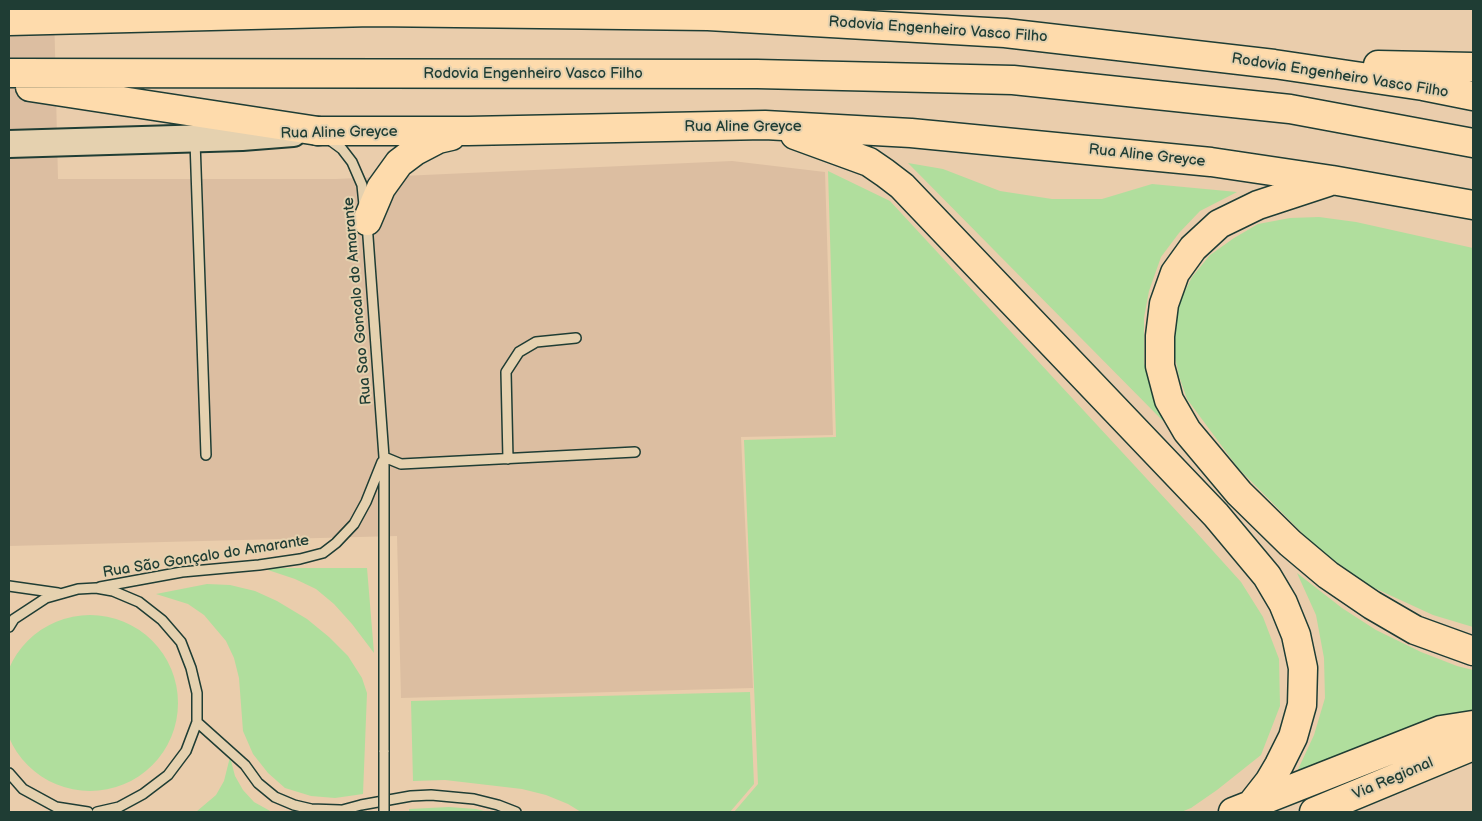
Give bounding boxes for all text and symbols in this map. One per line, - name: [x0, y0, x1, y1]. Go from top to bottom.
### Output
- street label: Rodovia Engenheiro Vasco Filho: [828, 13, 1048, 47]
- street label: Rodovia Engenheiro Vasco Filho: [1230, 50, 1450, 102]
- street label: Rodovia Engenheiro Vasco Filho: [423, 65, 643, 83]
- street label: Rua Aline Greyce: [684, 118, 802, 136]
- street label: Rua Aline Greyce: [280, 123, 398, 143]
- street label: Rua Aline Greyce: [1088, 141, 1206, 171]
- street label: Rua Sao Goncalo do Amarante: [340, 196, 376, 406]
- street label: Rua São Gonçalo do Amarante: [102, 532, 310, 582]
- street label: Via Regional: [1350, 754, 1436, 804]

